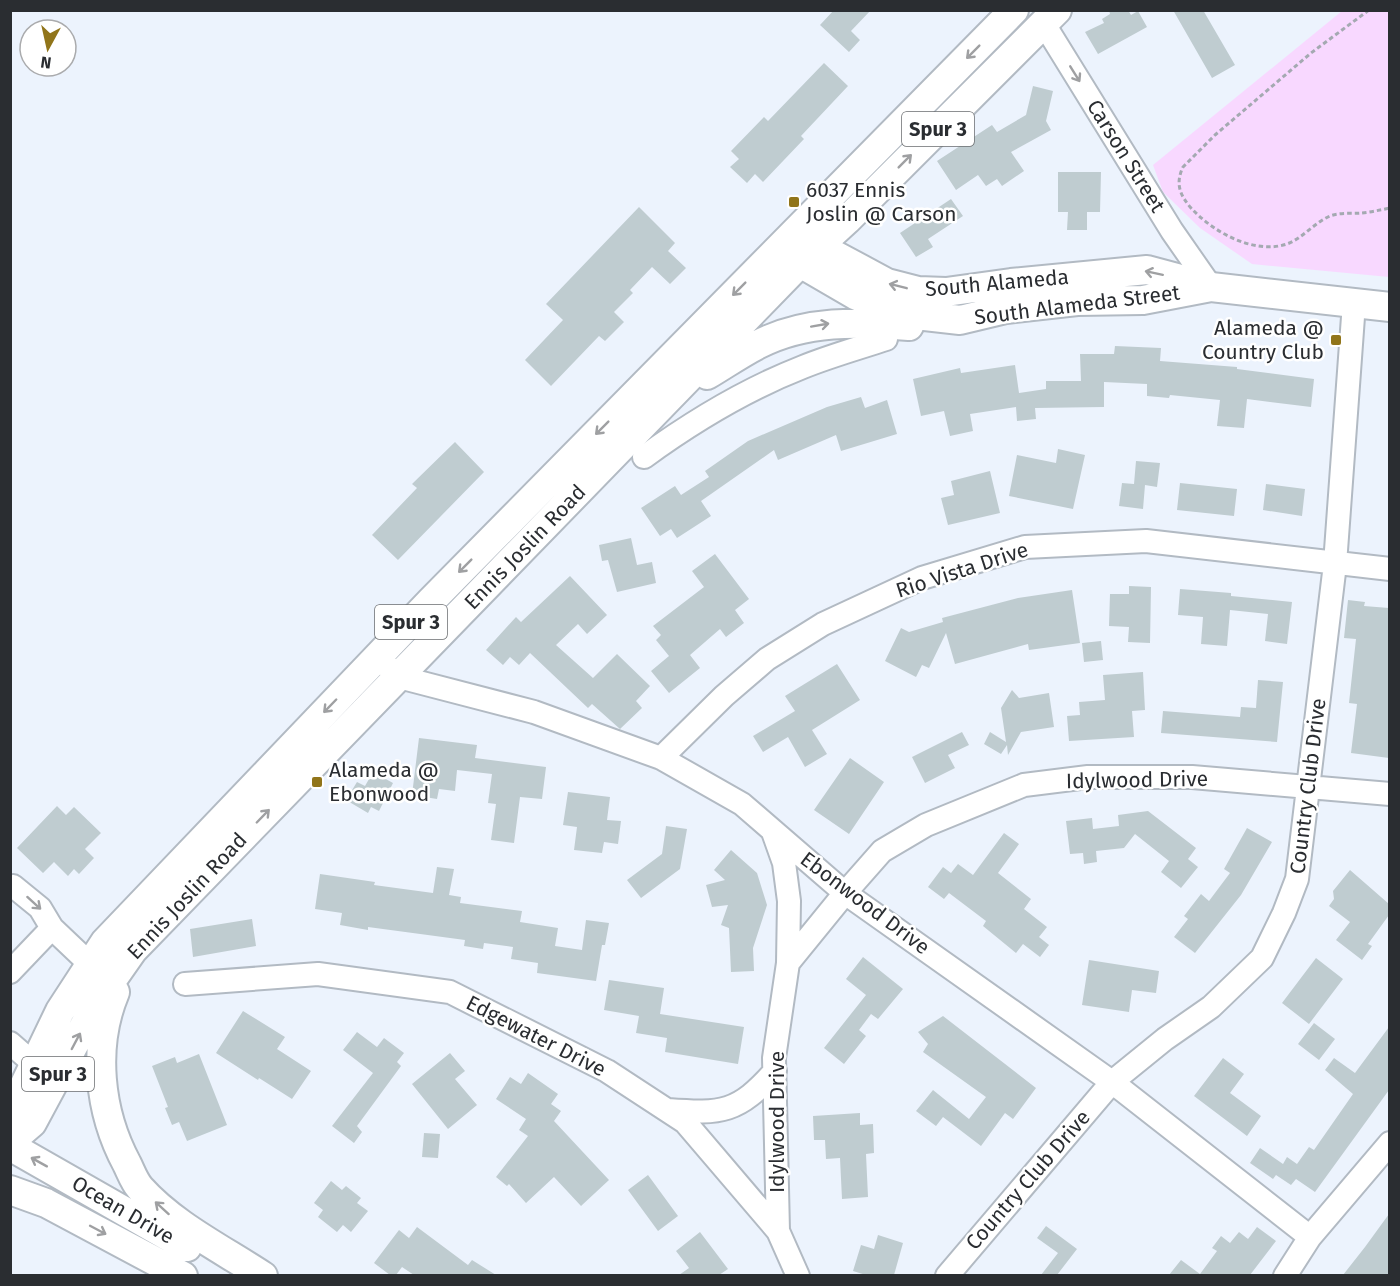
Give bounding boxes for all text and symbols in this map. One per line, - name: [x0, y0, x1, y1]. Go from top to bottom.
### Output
- north arrow: [18, 18, 78, 78]
- one-way arrow: [966, 45, 980, 60]
- text: N: [39, 52, 53, 73]
- one-way arrow: [1069, 65, 1081, 82]
- street label: Carson Street: [1081, 95, 1171, 217]
- road number: Spur 3: [902, 112, 974, 146]
- one-way arrow: [898, 154, 913, 169]
- place label: 6037 Ennis Joslin @ Carson: [806, 177, 957, 227]
- marker: 6037 Ennis Joslin @ Carson: [787, 195, 801, 209]
- street label: South Alameda: [924, 264, 1070, 302]
- one-way arrow: [1145, 267, 1164, 278]
- street label: South Alameda Street: [973, 279, 1182, 331]
- one-way arrow: [889, 280, 908, 292]
- one-way arrow: [732, 281, 747, 296]
- place label: Alameda @ Country Club: [1202, 315, 1324, 365]
- one-way arrow: [810, 319, 830, 330]
- marker: Alameda @ Country Club: [1329, 333, 1343, 347]
- one-way arrow: [595, 420, 610, 435]
- street label: Ennis Joslin Road: [459, 479, 591, 615]
- street label: Rio Vista Drive: [893, 536, 1031, 604]
- one-way arrow: [458, 559, 473, 574]
- road number: Spur 3: [375, 605, 447, 639]
- street label: Country Club Drive: [1284, 697, 1332, 875]
- one-way arrow: [322, 699, 337, 714]
- place label: Alameda @ Ebonwood: [329, 757, 439, 807]
- street label: Idylwood Drive: [1066, 766, 1208, 794]
- marker: Alameda @ Ebonwood: [310, 775, 324, 789]
- one-way arrow: [256, 809, 270, 824]
- street label: Ennis Joslin Road: [122, 827, 252, 965]
- street label: Ebonwood Drive: [795, 846, 935, 960]
- one-way arrow: [26, 896, 41, 910]
- street label: Edgewater Drive: [462, 990, 610, 1082]
- one-way arrow: [70, 1033, 82, 1050]
- street label: Idylwood Drive: [764, 1051, 790, 1193]
- road number: Spur 3: [22, 1057, 94, 1091]
- street label: Country Club Drive: [960, 1105, 1096, 1255]
- one-way arrow: [31, 1156, 48, 1168]
- street label: Ocean Drive: [67, 1170, 179, 1250]
- one-way arrow: [155, 1201, 170, 1215]
- one-way arrow: [88, 1225, 106, 1236]

